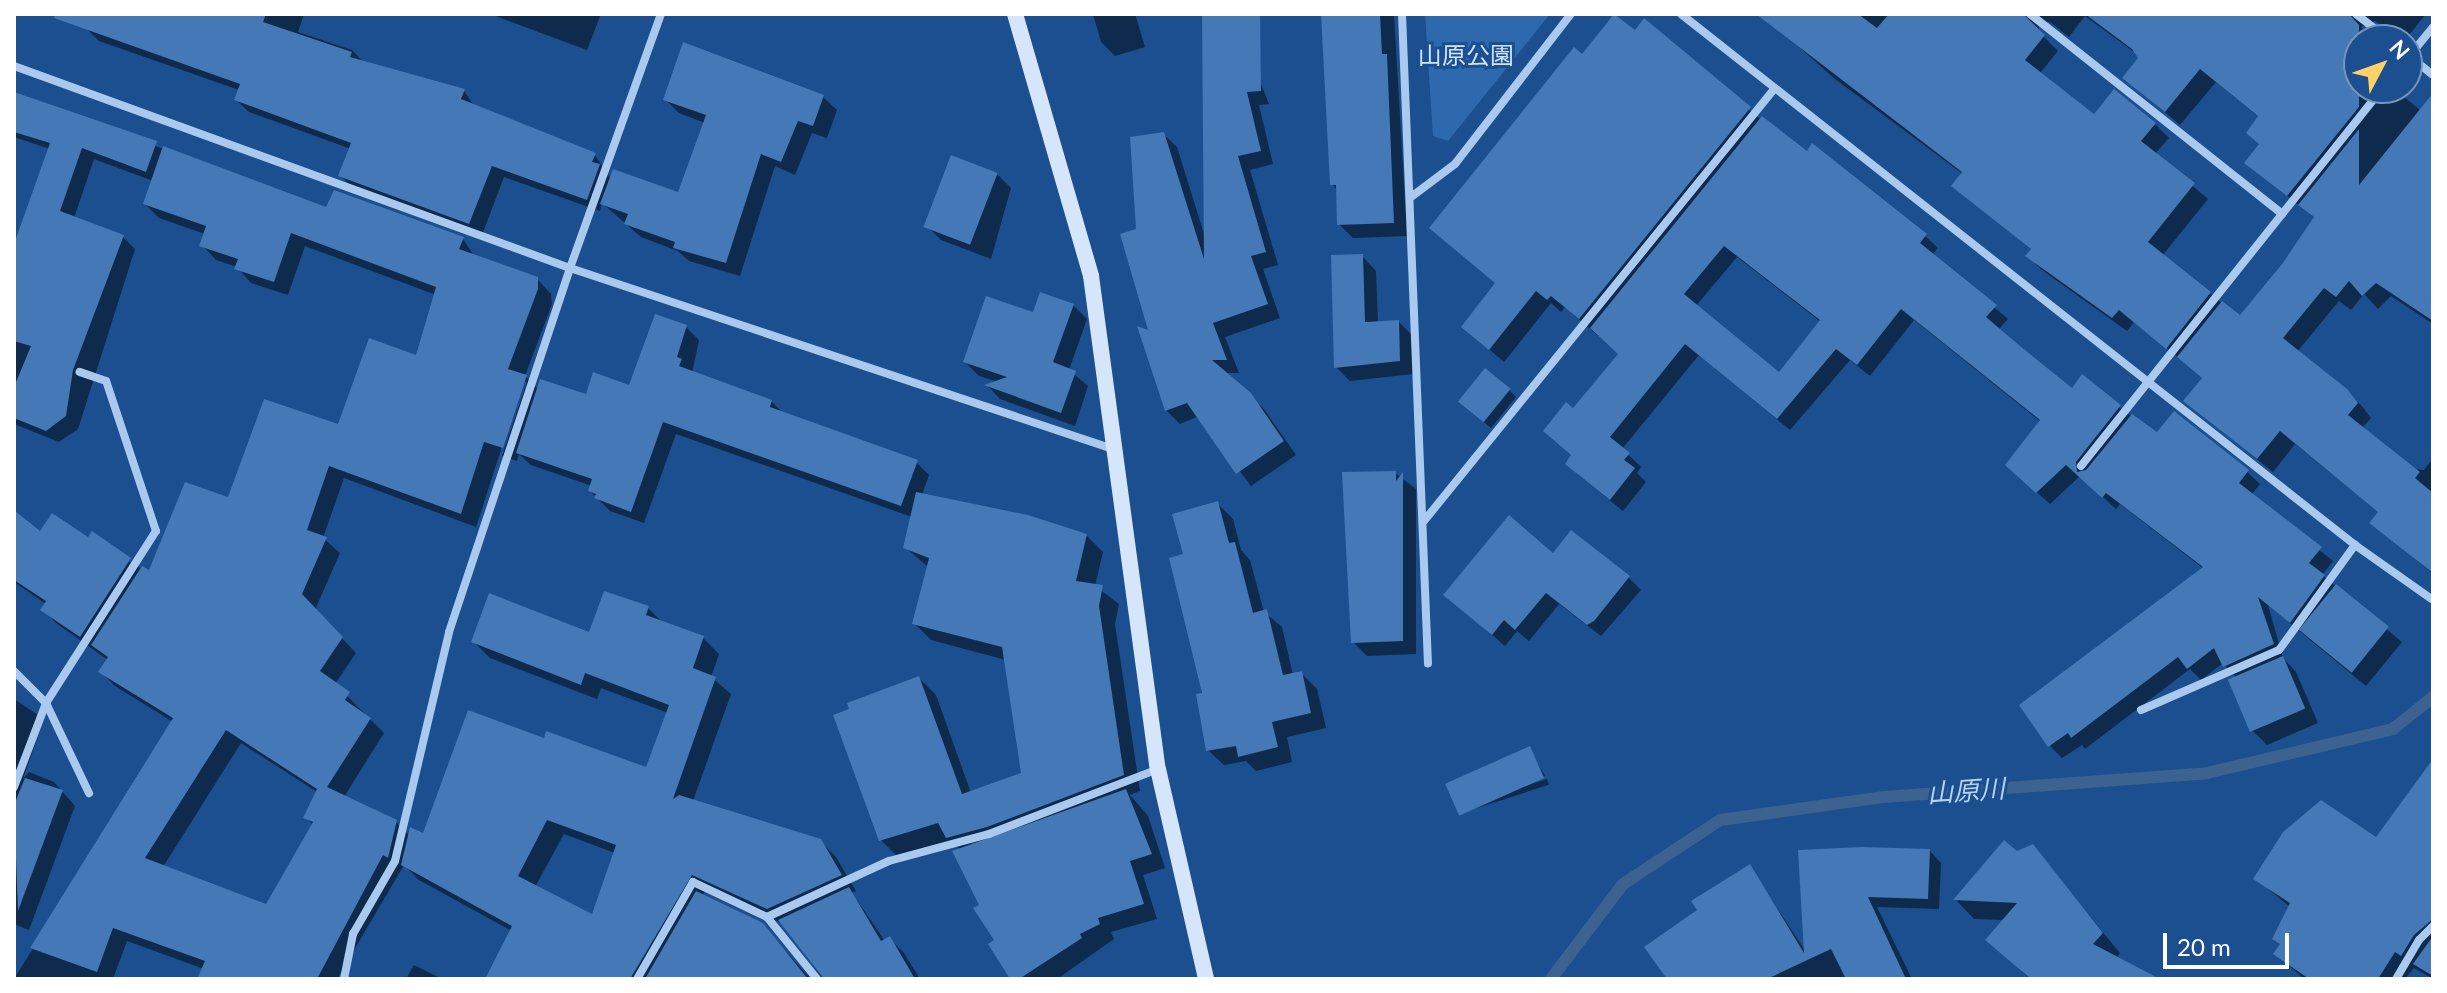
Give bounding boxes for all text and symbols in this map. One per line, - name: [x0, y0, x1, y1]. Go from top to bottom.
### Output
- north arrow: [2343, 24, 2423, 104]
- text: N: [2384, 34, 2416, 64]
- park label: 山原公園: [1418, 41, 1514, 69]
- water label: 山原川: [1926, 773, 2006, 809]
- scale bar: [2167, 917, 2293, 967]
- text: 20 m: [2177, 932, 2231, 961]

